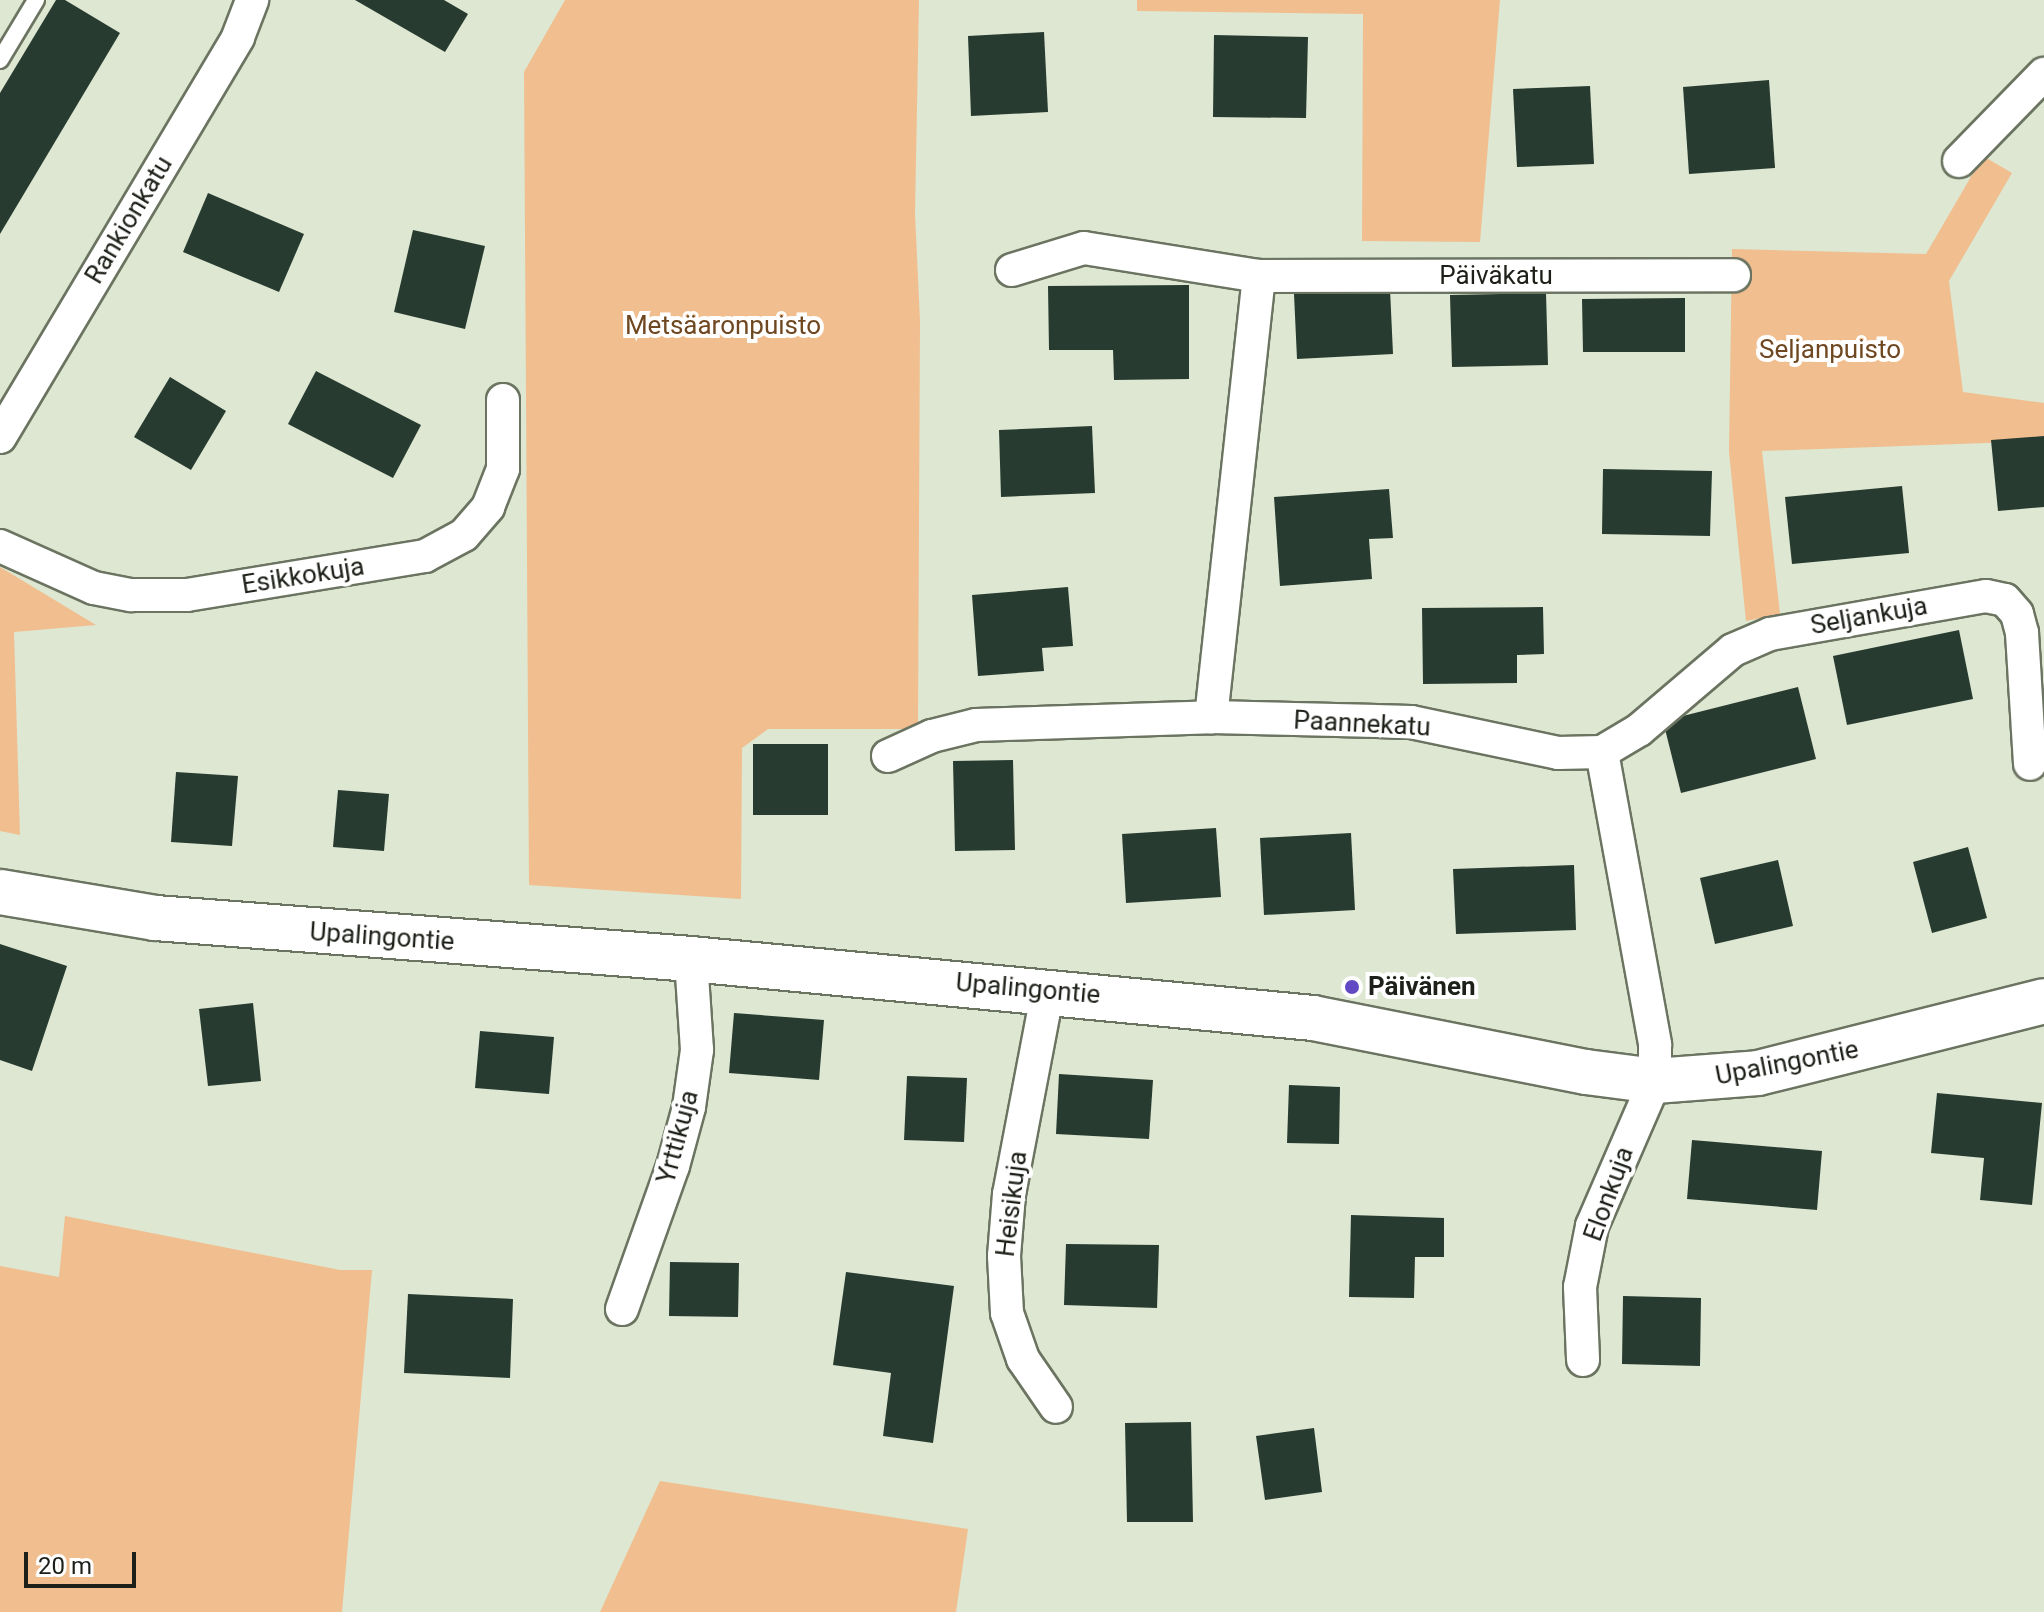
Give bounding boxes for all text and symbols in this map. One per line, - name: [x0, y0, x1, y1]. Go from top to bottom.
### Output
- street label: Rankionkatu: [79, 151, 179, 289]
- street label: Päiväkatu: [1439, 260, 1553, 292]
- park label: Metsäaronpuisto: [625, 310, 821, 342]
- park label: Seljanpuisto: [1759, 334, 1901, 366]
- street label: Esikkokuja: [240, 551, 366, 601]
- street label: Seljankuja: [1808, 590, 1930, 642]
- street label: Paannekatu: [1293, 705, 1431, 743]
- street label: Upalingontie: [309, 916, 455, 958]
- street label: Upalingontie: [954, 967, 1102, 1011]
- place label: Päivänen: [1368, 971, 1475, 1003]
- marker: Päivänen: [1343, 978, 1361, 996]
- street label: Upalingontie: [1713, 1034, 1861, 1092]
- street label: Yrttikuja: [651, 1087, 705, 1187]
- street label: Elonkuja: [1578, 1143, 1640, 1245]
- street label: Heisikuja: [990, 1149, 1034, 1259]
- scale bar: [28, 1536, 140, 1586]
- text: 20 m: [38, 1552, 92, 1580]

